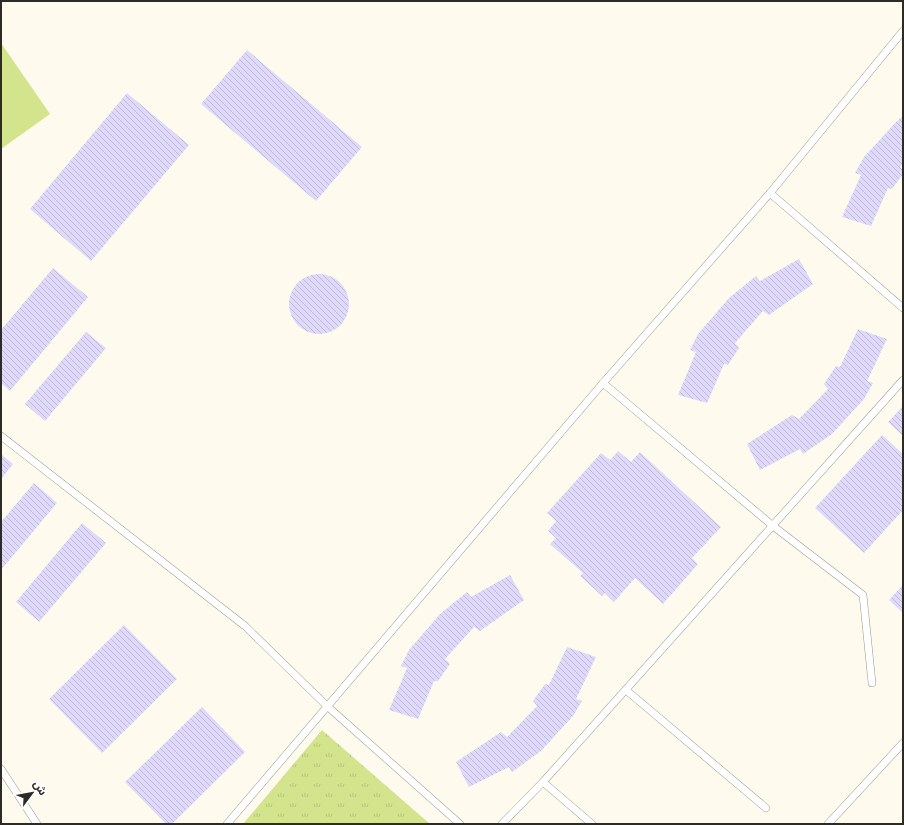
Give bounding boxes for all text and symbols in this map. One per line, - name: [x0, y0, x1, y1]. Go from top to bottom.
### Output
- north arrow: [12, 773, 52, 813]
- text: ش: [31, 778, 50, 798]

